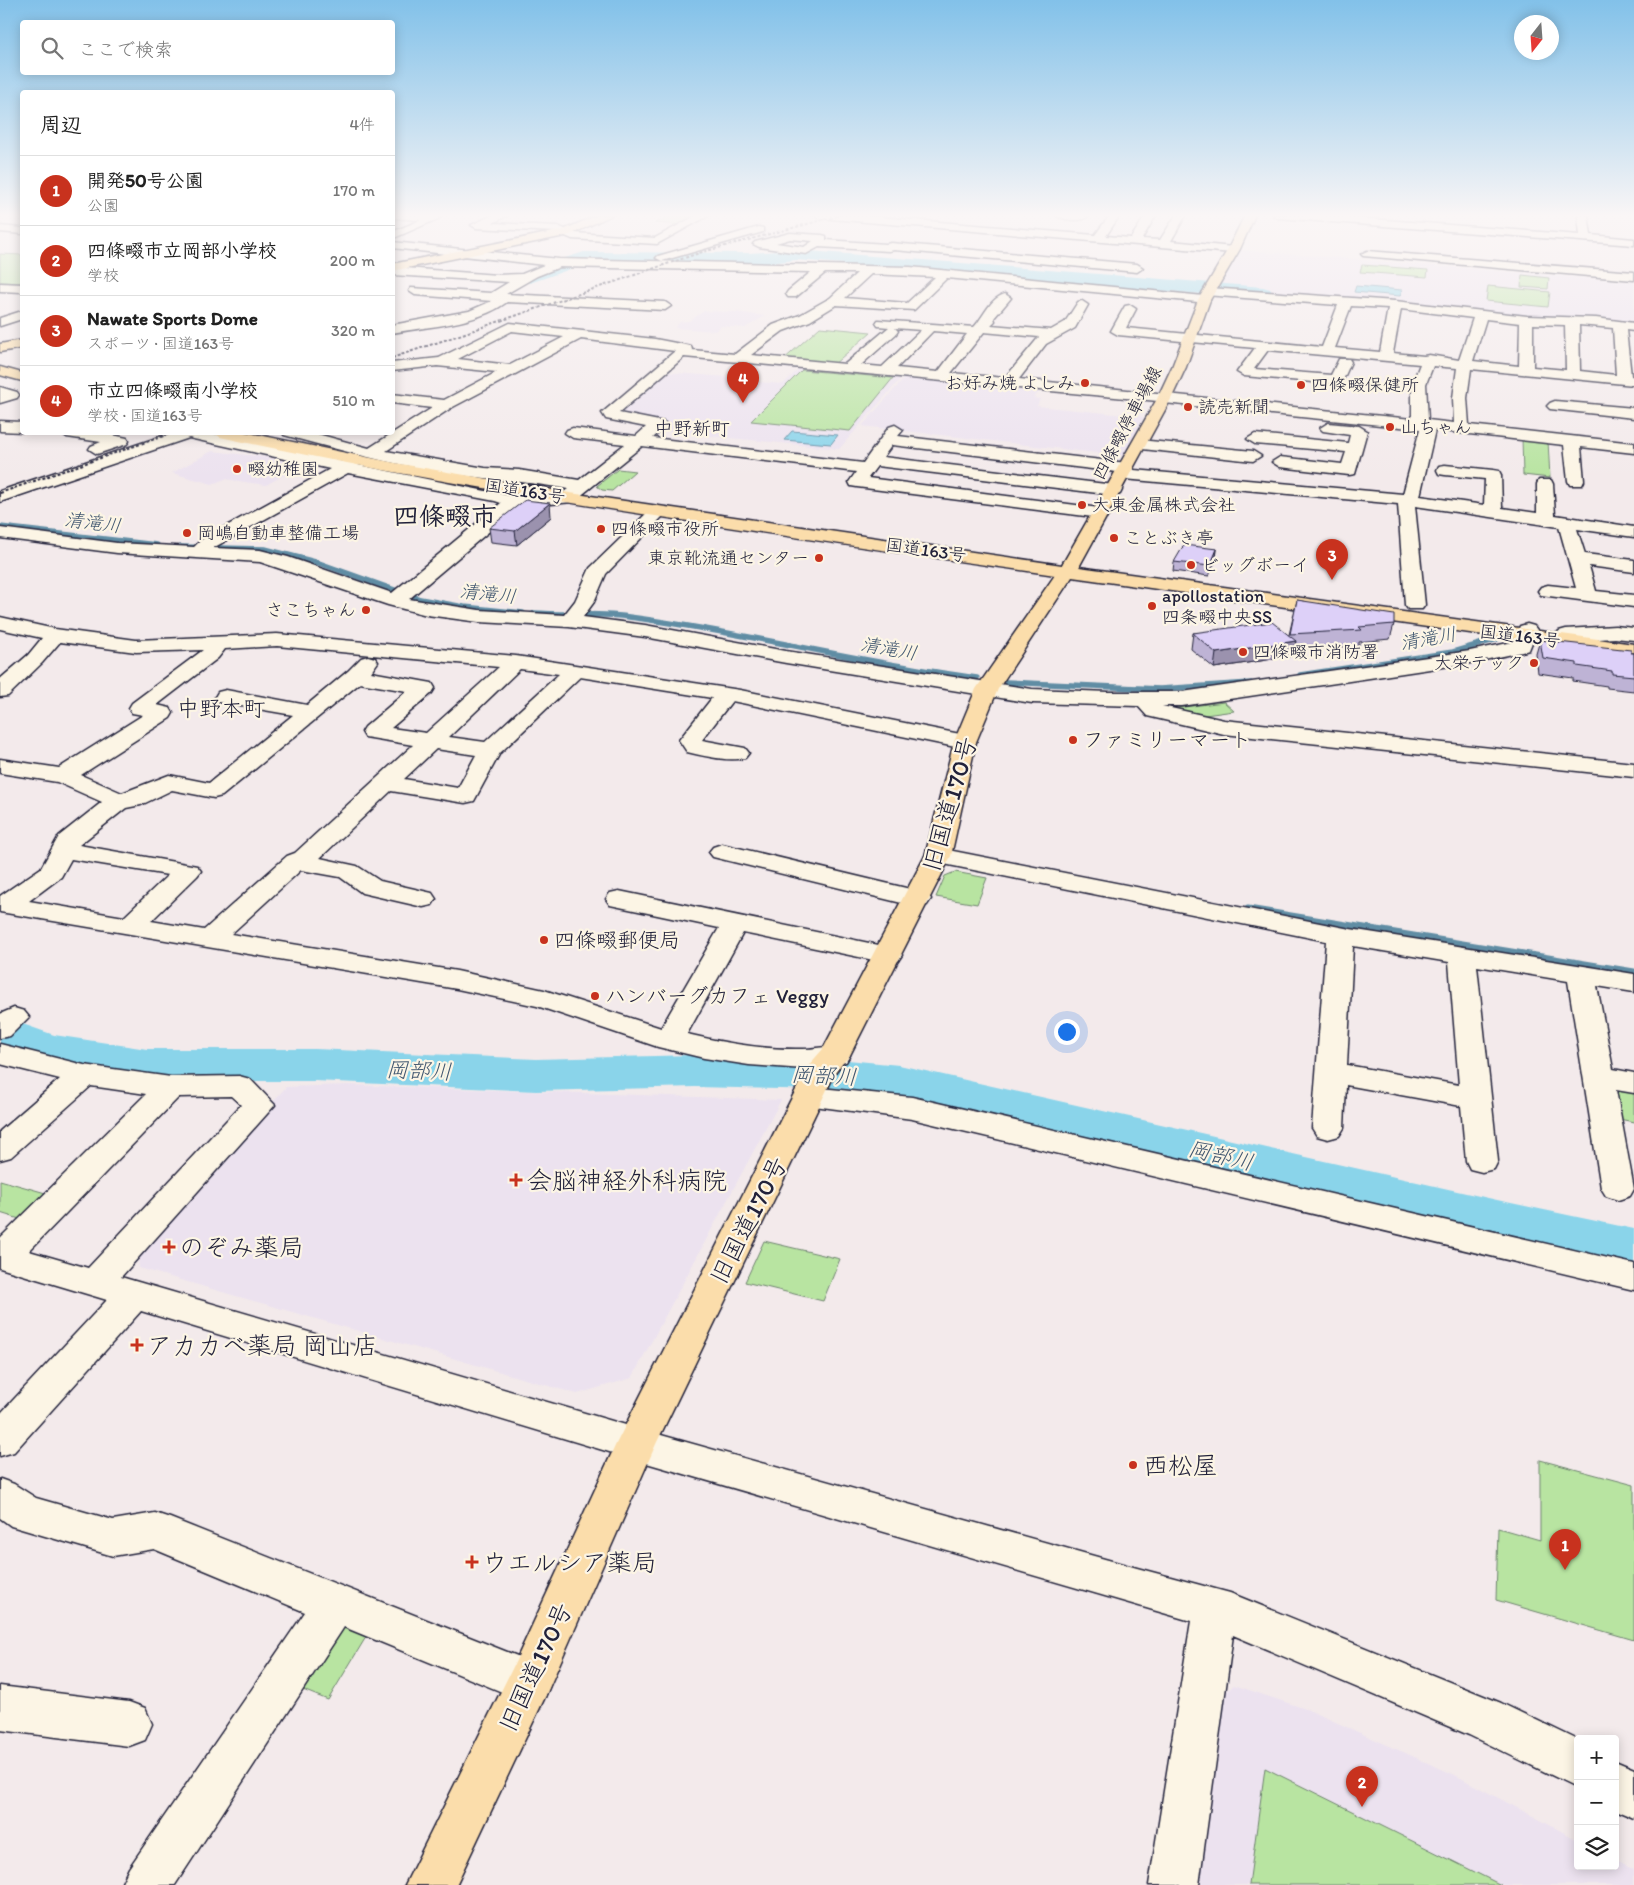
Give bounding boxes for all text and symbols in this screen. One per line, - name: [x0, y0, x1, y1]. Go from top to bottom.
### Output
- north arrow: [1514, 15, 1559, 60]
- search box: [20, 20, 395, 75]
- icon: search: [38, 34, 66, 62]
- text: ここで検索: [78, 38, 173, 61]
- text: 周辺: [40, 112, 82, 137]
- text: 4件: [349, 115, 375, 134]
- text: 開発50号公園: [87, 169, 204, 192]
- text: 1: [52, 181, 60, 200]
- text: 170 m: [333, 181, 375, 200]
- text: 公園: [87, 196, 119, 215]
- text: 四條畷市立岡部小学校: [87, 239, 277, 262]
- text: 2: [52, 251, 60, 270]
- text: 200 m: [330, 251, 375, 270]
- text: 学校: [87, 266, 119, 285]
- text: Nawate Sports Dome: [87, 307, 258, 330]
- text: 3: [52, 321, 60, 340]
- text: 320 m: [331, 321, 375, 340]
- text: スポーツ · 国道163号: [87, 334, 234, 353]
- pin: 4: [727, 362, 759, 403]
- street label: 四條畷停車場線: [1088, 362, 1166, 484]
- place label: お好み焼 よしみ: [945, 372, 1075, 394]
- place label: 四條畷保健所: [1311, 374, 1419, 396]
- marker: お好み焼 よしみ: [1079, 377, 1091, 389]
- text: 市立四條畷南小学校: [87, 379, 258, 402]
- marker: 四條畷保健所: [1295, 379, 1307, 391]
- text: 4: [51, 391, 61, 410]
- text: 510 m: [332, 391, 375, 410]
- place label: 読売新聞: [1198, 396, 1270, 418]
- marker: 読売新聞: [1182, 401, 1194, 413]
- text: 学校 · 国道163号: [87, 406, 203, 425]
- place label: 山ちゃん: [1400, 416, 1472, 438]
- district label: 中野新町: [654, 417, 730, 440]
- marker: 山ちゃん: [1384, 421, 1396, 433]
- place label: 畷幼稚園: [247, 458, 319, 480]
- marker: 畷幼稚園: [231, 463, 243, 475]
- street label: 国道163号: [483, 474, 567, 508]
- place label: 大東金属株式会社: [1092, 494, 1236, 516]
- marker: 大東金属株式会社: [1076, 499, 1088, 511]
- district label: 四條畷市: [393, 500, 497, 532]
- water label: 清滝川: [63, 508, 123, 537]
- place label: 四條畷市役所: [611, 518, 719, 540]
- place label: 岡嶋自動車整備工場: [197, 522, 359, 544]
- marker: 四條畷市役所: [595, 523, 607, 535]
- marker: 岡嶋自動車整備工場: [181, 527, 193, 539]
- place label: ことぶき亭: [1124, 527, 1214, 549]
- marker: ことぶき亭: [1108, 532, 1120, 544]
- street label: 国道163号: [884, 533, 968, 567]
- pin: 3: [1316, 539, 1348, 580]
- place label: 東京靴流通センター: [648, 547, 809, 569]
- marker: 東京靴流通センター: [813, 552, 825, 564]
- place label: ビッグボーイ: [1201, 554, 1309, 576]
- marker: ビッグボーイ: [1185, 559, 1197, 571]
- water label: 清滝川: [458, 579, 518, 608]
- place label: apollostation 四条畷中央SS: [1162, 585, 1272, 628]
- place label: さこちゃん: [266, 599, 356, 621]
- marker: apollostation 四条畷中央SS: [1146, 600, 1158, 612]
- marker: さこちゃん: [360, 604, 372, 616]
- street label: 国道163号: [1478, 620, 1562, 652]
- water label: 清滝川: [1398, 622, 1458, 655]
- water label: 清滝川: [859, 632, 919, 665]
- place label: 四條畷市消防署: [1253, 641, 1379, 663]
- marker: 四條畷市消防署: [1237, 646, 1249, 658]
- place label: 大栄テック: [1434, 652, 1524, 674]
- marker: 大栄テック: [1528, 657, 1540, 669]
- district label: 中野本町: [177, 695, 265, 722]
- place label: ファミリーマート: [1083, 727, 1251, 752]
- street label: 旧国道170号: [915, 733, 983, 875]
- marker: ファミリーマート: [1067, 734, 1079, 746]
- place label: 四條畷郵便局: [554, 927, 680, 952]
- marker: 四條畷郵便局: [538, 934, 550, 946]
- place label: ハンバーグカフェ Veggy: [605, 983, 829, 1008]
- marker: ハンバーグカフェ Veggy: [589, 990, 601, 1002]
- your location: [1054, 1019, 1080, 1045]
- water label: 岡部川: [386, 1056, 452, 1085]
- water label: 岡部川: [790, 1060, 858, 1091]
- water label: 岡部川: [1186, 1135, 1256, 1176]
- street label: 旧国道170号: [703, 1151, 793, 1289]
- place label: 会脳神経外科病院: [527, 1165, 727, 1195]
- marker: 会脳神経外科病院: [509, 1173, 523, 1187]
- place label: のぞみ薬局: [179, 1232, 304, 1262]
- marker: のぞみ薬局: [163, 1241, 175, 1253]
- place label: アカカベ薬局 岡山店: [147, 1330, 378, 1360]
- marker: アカカベ薬局 岡山店: [131, 1339, 143, 1351]
- place label: 西松屋: [1143, 1450, 1218, 1480]
- marker: 西松屋: [1127, 1459, 1139, 1471]
- pin: 1: [1549, 1529, 1581, 1570]
- place label: ウエルシア薬局: [482, 1547, 657, 1577]
- marker: ウエルシア薬局: [466, 1556, 478, 1568]
- street label: 旧国道170号: [492, 1597, 578, 1737]
- map controls: [1574, 1735, 1619, 1870]
- button: +: [1574, 1735, 1619, 1780]
- pin: 2: [1346, 1766, 1378, 1807]
- button: −: [1574, 1780, 1619, 1825]
- button: layers: [1574, 1825, 1619, 1870]

